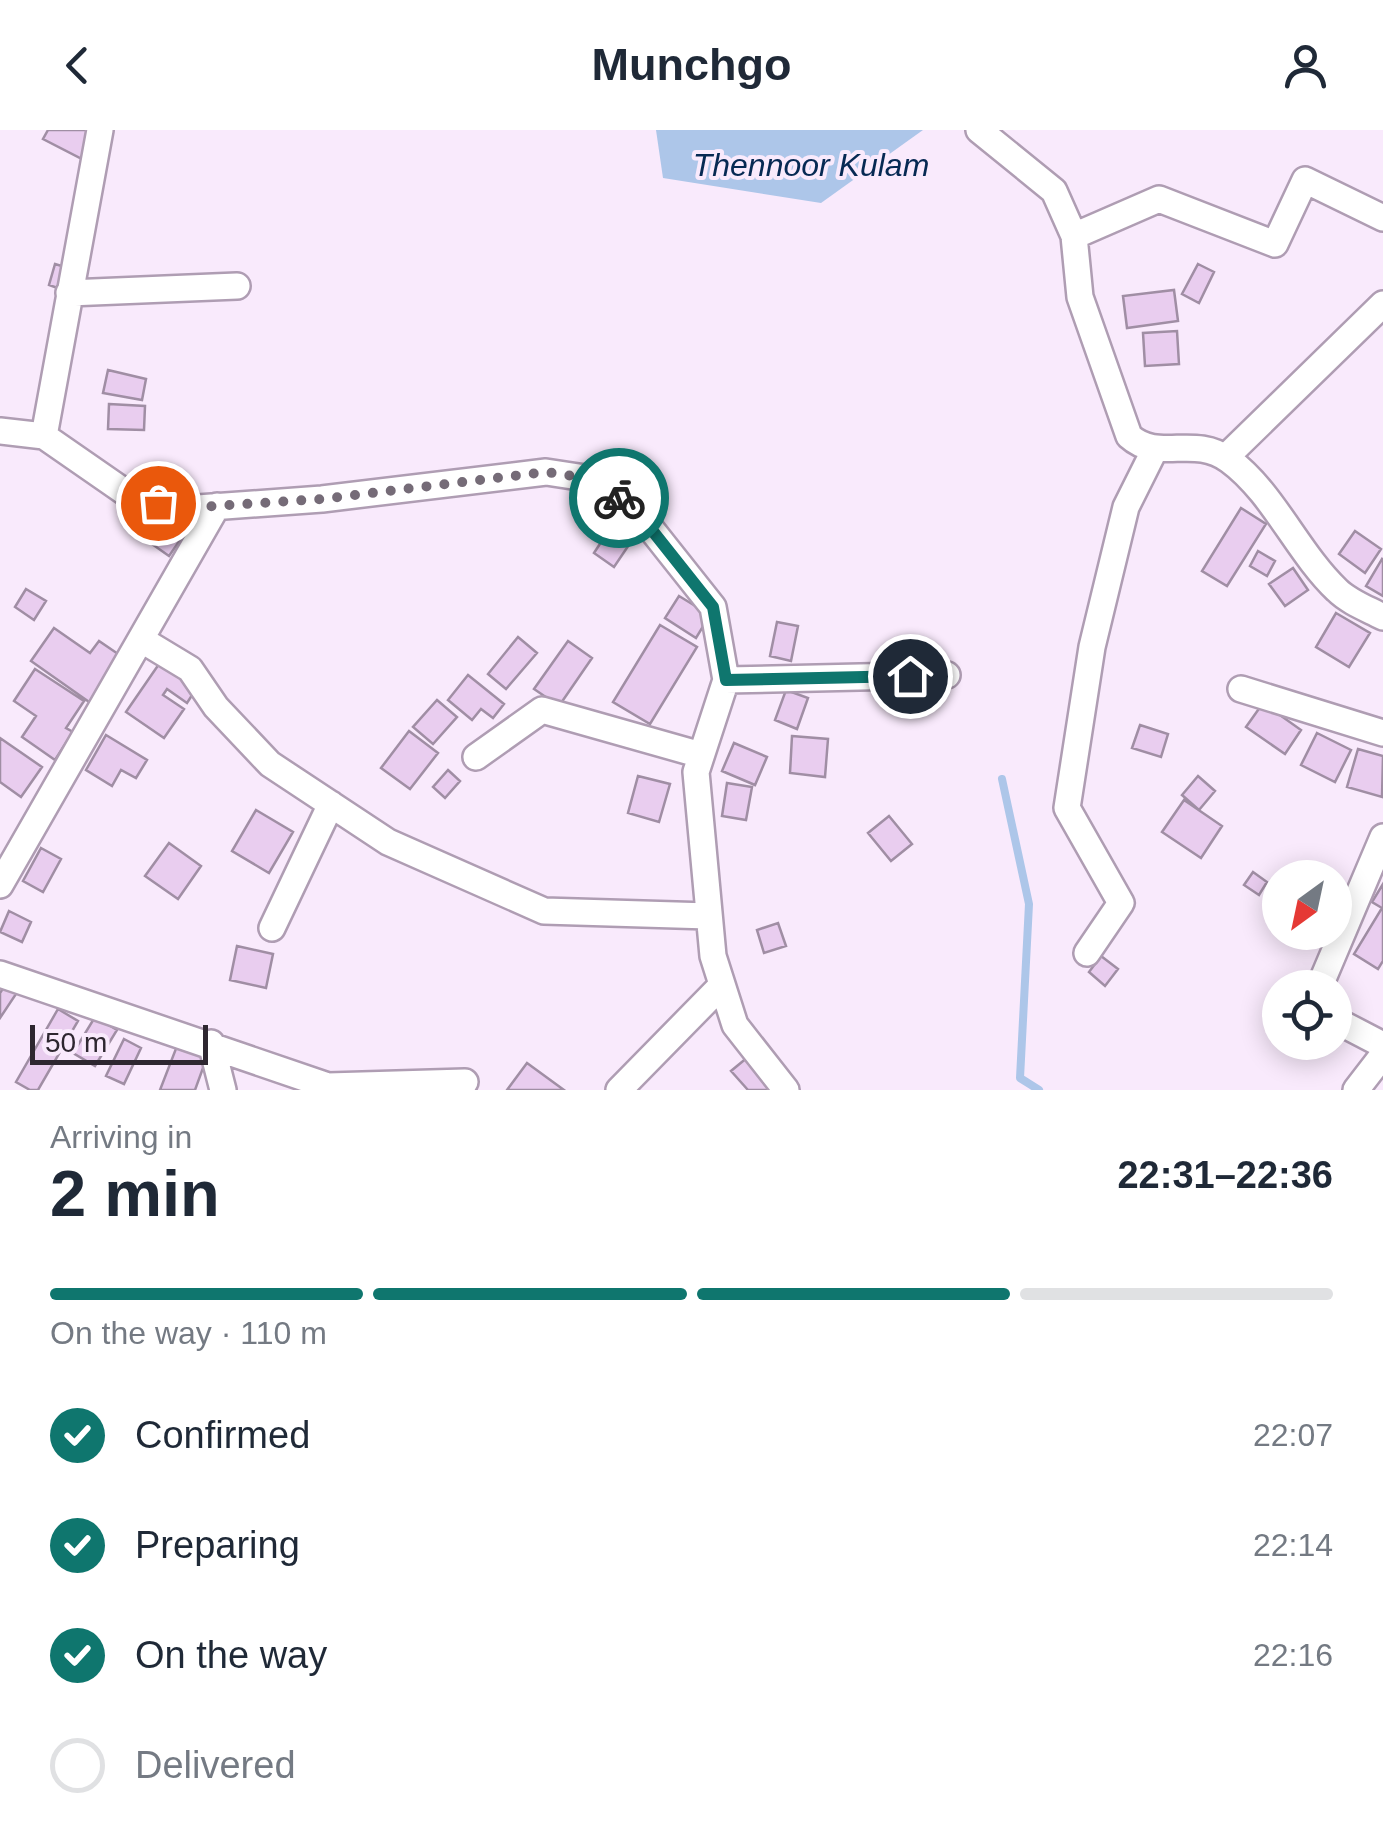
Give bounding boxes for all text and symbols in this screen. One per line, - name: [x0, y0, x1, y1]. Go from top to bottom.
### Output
- icon: back: [50, 38, 105, 93]
- icon: person: [1278, 38, 1333, 93]
- text: Munchgo: [592, 39, 791, 90]
- water label: Thennoor Kulam: [693, 147, 929, 183]
- courier: [569, 448, 669, 548]
- pin: [116, 461, 201, 546]
- icon: bike: [592, 471, 647, 526]
- icon: bag: [131, 476, 186, 531]
- pin: [868, 634, 953, 719]
- icon: home: [883, 649, 938, 704]
- north arrow: [1262, 860, 1352, 950]
- map controls: [1262, 860, 1352, 1060]
- button: locate: [1262, 970, 1352, 1060]
- scale bar: [30, 1020, 208, 1064]
- text: 50 m: [45, 1027, 107, 1058]
- text: Arriving in: [50, 1119, 192, 1155]
- text: 22:31–22:36: [1117, 1154, 1333, 1196]
- text: 2 min: [50, 1157, 220, 1230]
- text: On the way · 110 m: [50, 1315, 327, 1351]
- icon: check: [50, 1408, 105, 1463]
- text: Confirmed: [135, 1414, 310, 1456]
- text: 22:07: [1253, 1417, 1333, 1453]
- icon: check: [50, 1518, 105, 1573]
- text: Preparing: [135, 1524, 300, 1566]
- text: 22:14: [1253, 1527, 1333, 1563]
- icon: check: [50, 1628, 105, 1683]
- text: On the way: [135, 1634, 327, 1676]
- text: 22:16: [1253, 1637, 1333, 1673]
- text: Delivered: [135, 1744, 296, 1786]

